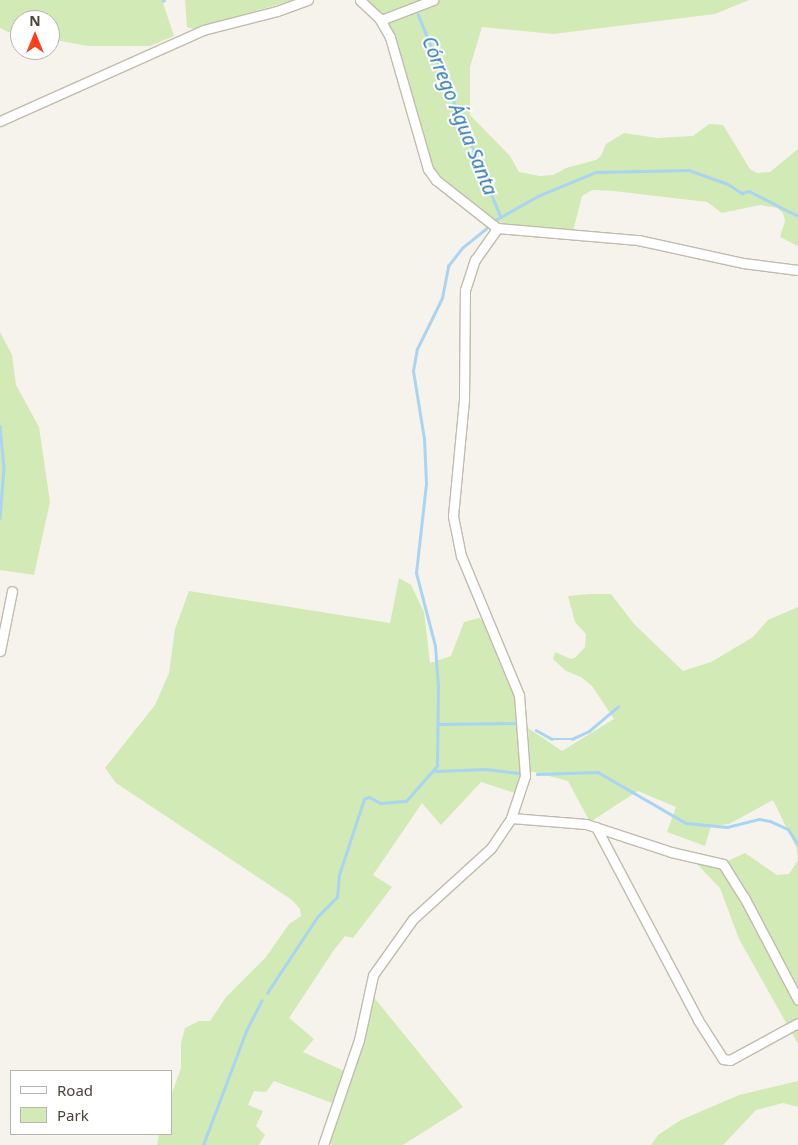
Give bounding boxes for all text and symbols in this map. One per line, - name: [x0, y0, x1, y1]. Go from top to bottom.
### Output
- north arrow: [10, 10, 60, 60]
- text: N: [29, 11, 41, 30]
- water label: Córrego Água Santa: [417, 33, 501, 199]
- legend: [10, 1070, 172, 1135]
- text: Road: [57, 1080, 93, 1100]
- text: Park: [57, 1105, 89, 1125]

